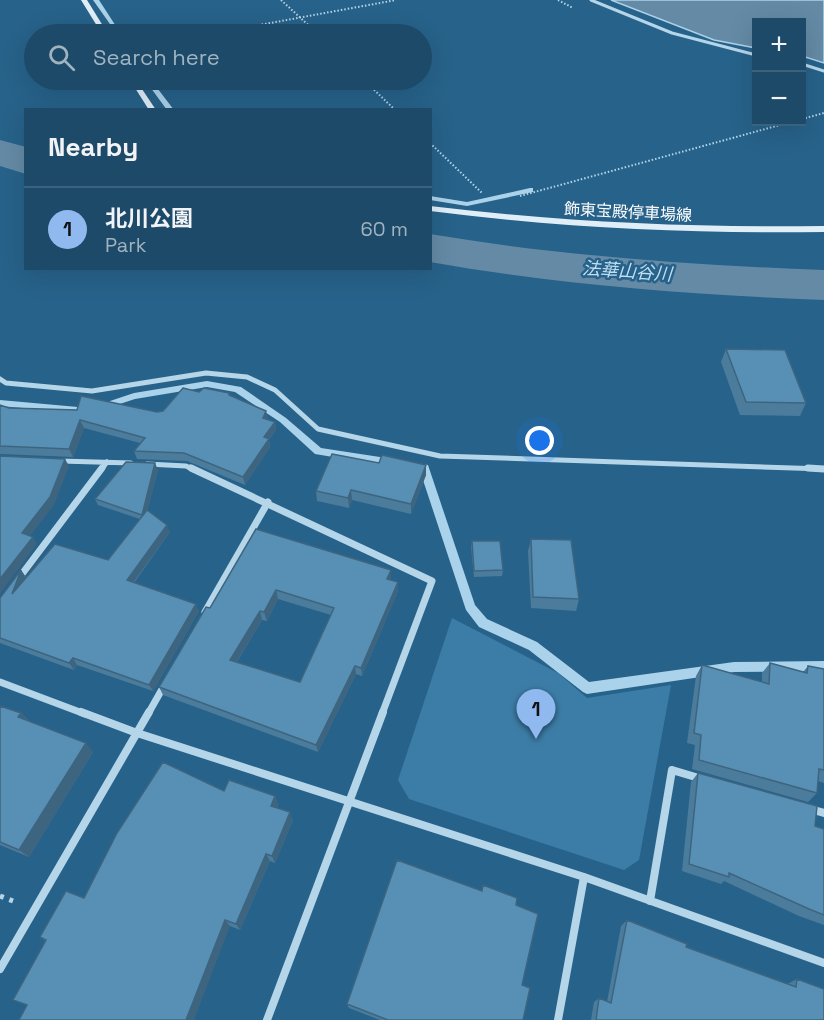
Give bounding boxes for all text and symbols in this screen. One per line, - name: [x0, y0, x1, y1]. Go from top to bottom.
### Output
- map controls: [752, 18, 806, 126]
- button: +: [752, 18, 806, 72]
- search box: [24, 24, 432, 90]
- icon: search: [45, 41, 78, 74]
- text: Search here: [93, 43, 220, 71]
- button: −: [752, 72, 806, 126]
- text: Nearby: [48, 130, 138, 164]
- street label: 飾東宝殿停車場線: [564, 198, 692, 226]
- text: 北川公園: [105, 204, 193, 232]
- text: 1: [63, 216, 72, 242]
- text: 60 m: [361, 216, 408, 242]
- text: Park: [105, 232, 147, 258]
- water label: 法華山谷川: [581, 256, 675, 286]
- your location: [525, 426, 554, 455]
- pin: 1: [516, 690, 556, 739]

